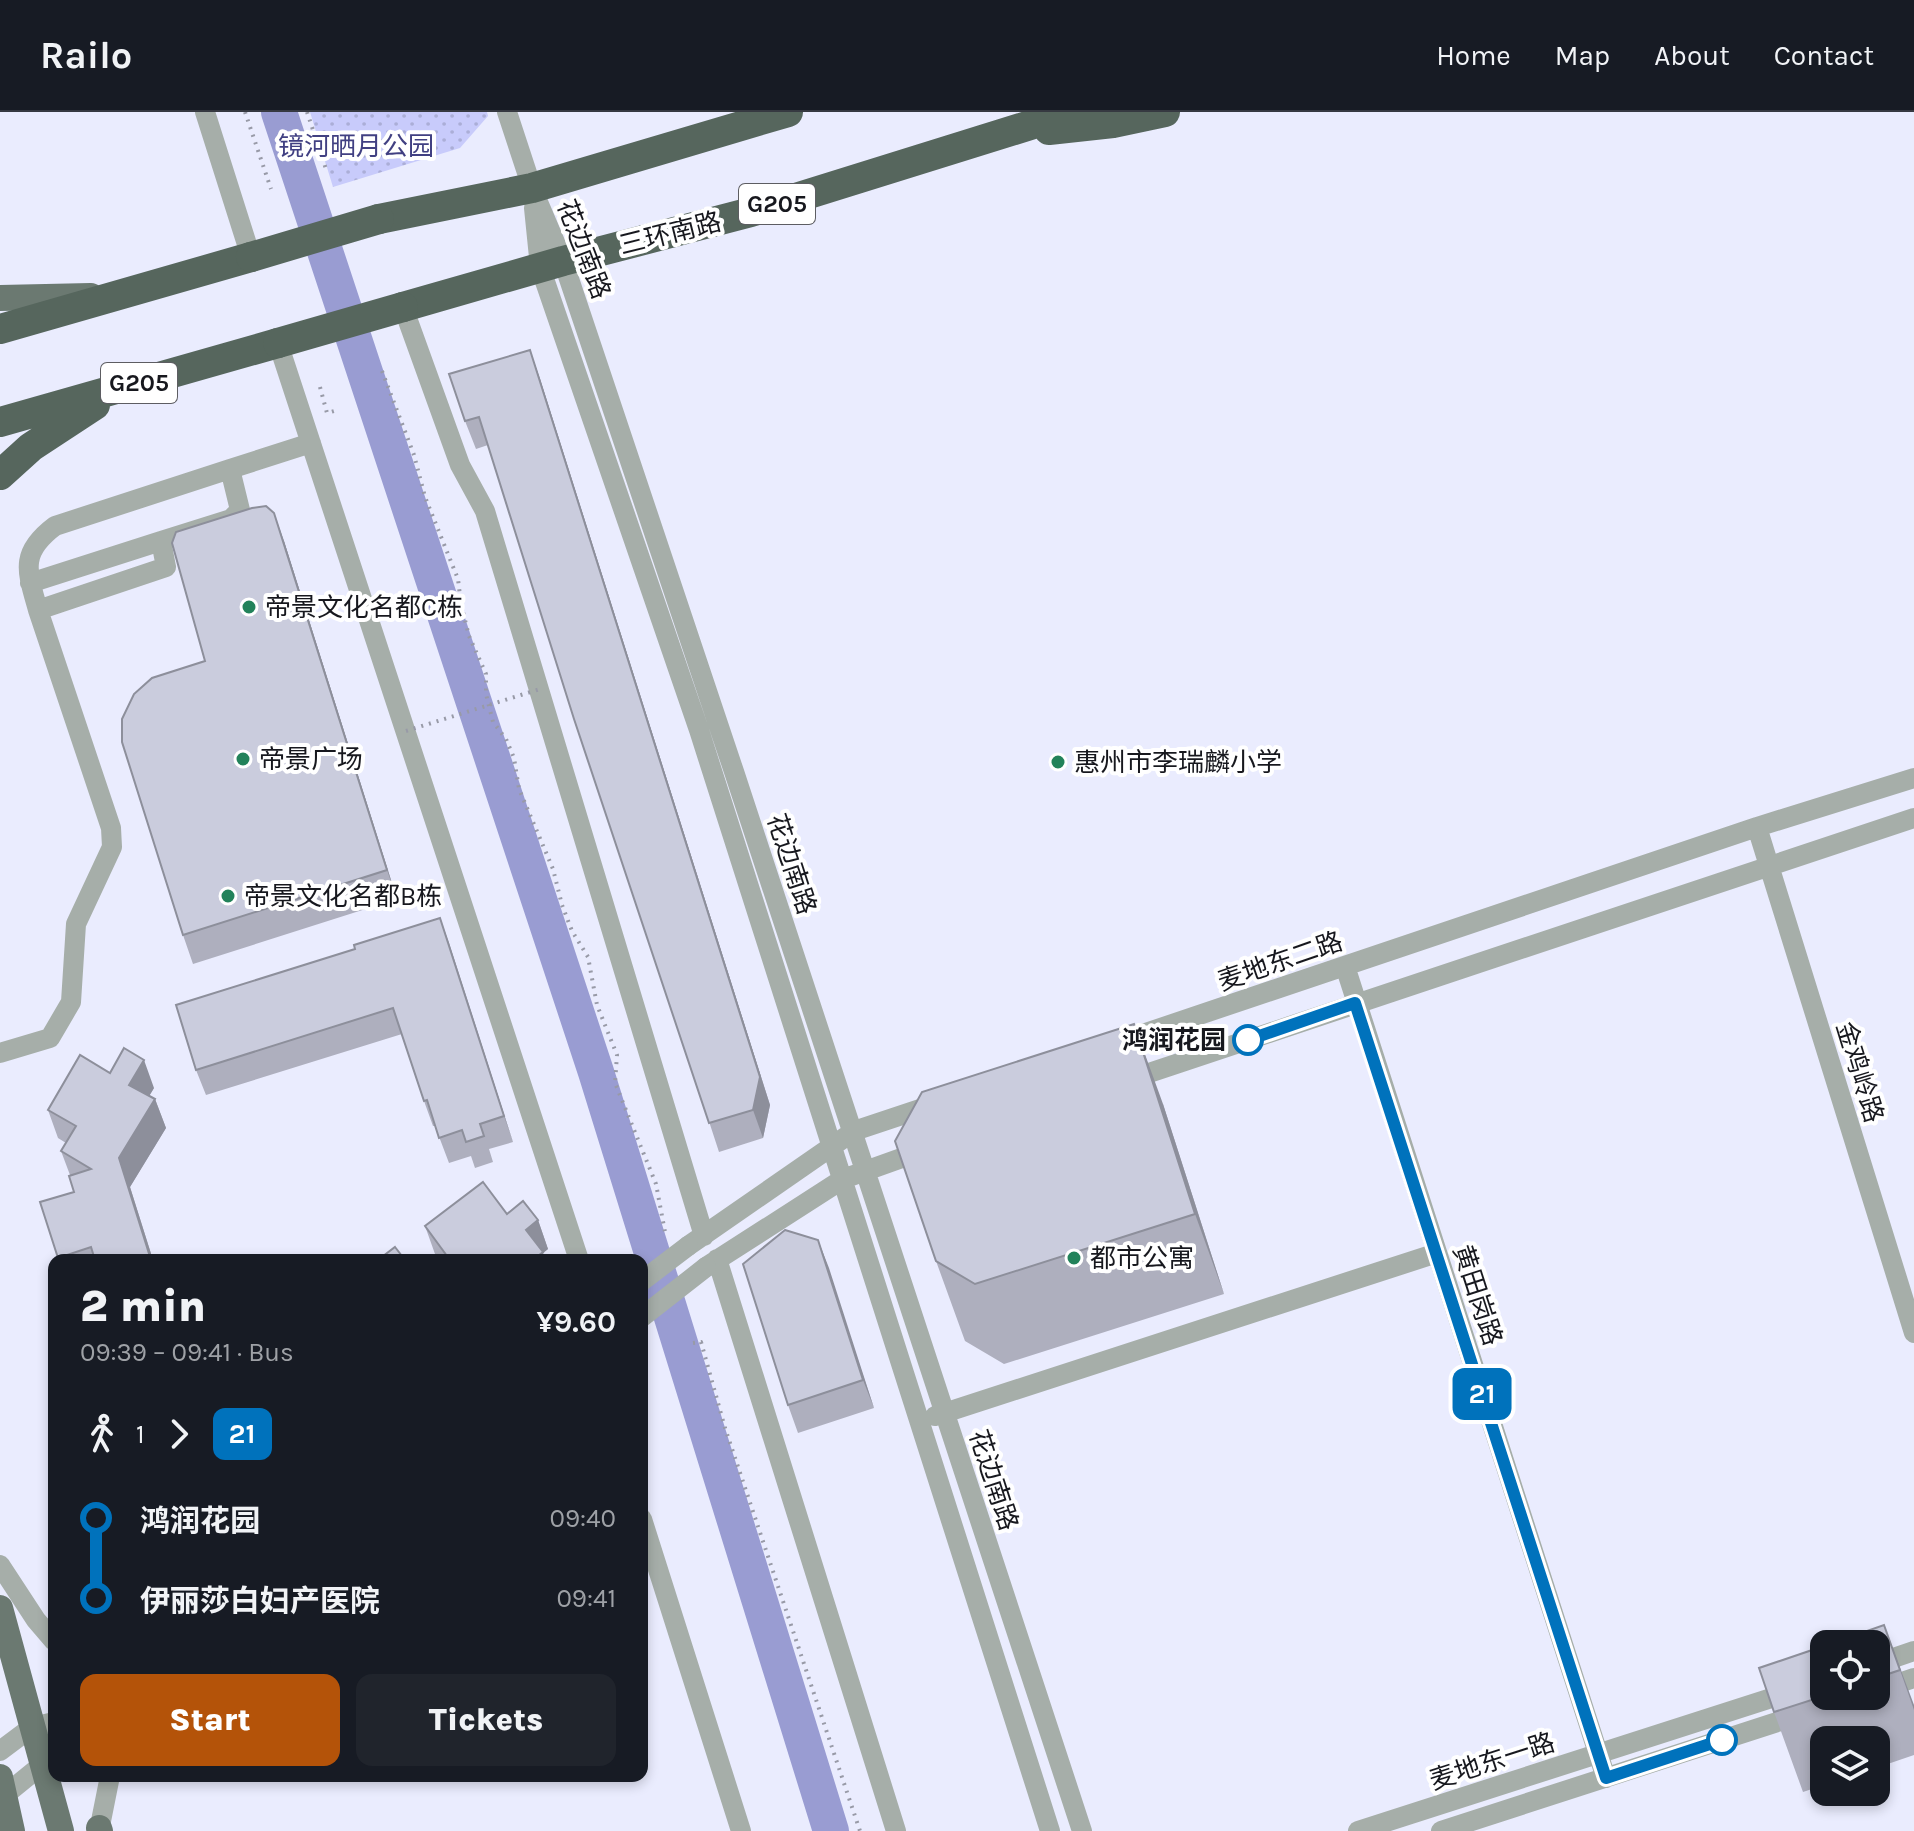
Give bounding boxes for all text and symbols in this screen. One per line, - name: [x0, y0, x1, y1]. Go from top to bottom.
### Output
- text: Railo: [40, 33, 132, 78]
- text: Home: [1436, 39, 1511, 72]
- text: Map: [1555, 39, 1610, 72]
- text: About: [1654, 39, 1730, 72]
- text: Contact: [1774, 39, 1874, 72]
- park label: 镜河晒月公园: [278, 131, 434, 162]
- road number: G205: [739, 184, 815, 224]
- street label: 花边南路: [550, 195, 617, 303]
- street label: 三环南路: [616, 206, 724, 261]
- road number: G205: [101, 363, 177, 403]
- place label: 帝景文化名都C栋: [265, 592, 463, 623]
- marker: 帝景文化名都C栋: [240, 598, 258, 616]
- place label: 帝景广场: [259, 744, 363, 775]
- place label: 惠州市李瑞麟小学: [1074, 747, 1282, 778]
- marker: 帝景广场: [234, 750, 252, 768]
- marker: 惠州市李瑞麟小学: [1049, 753, 1067, 771]
- street label: 花边南路: [761, 810, 822, 918]
- place label: 帝景文化名都B栋: [244, 881, 442, 912]
- marker: 帝景文化名都B栋: [219, 887, 237, 905]
- street label: 麦地东二路: [1214, 926, 1347, 997]
- street label: 金鸡岭路: [1829, 1018, 1890, 1126]
- place label: 鸿润花园: [1122, 1025, 1226, 1056]
- marker: 鸿润花园: [1233, 1025, 1263, 1055]
- street label: 黄田岗路: [1447, 1241, 1508, 1349]
- place label: 都市公寓: [1090, 1243, 1194, 1274]
- marker: 都市公寓: [1065, 1249, 1083, 1267]
- text: 2 min: [80, 1281, 206, 1332]
- text: ¥9.60: [536, 1304, 616, 1340]
- text: 09:39 – 09:41 · Bus: [80, 1337, 294, 1368]
- line badge: 21: [1446, 1368, 1518, 1420]
- text: 21: [1469, 1377, 1495, 1410]
- icon: walk: [80, 1412, 124, 1456]
- icon: forward: [157, 1412, 201, 1456]
- text: 21: [229, 1417, 256, 1450]
- text: 1: [136, 1419, 145, 1450]
- street label: 花边南路: [963, 1426, 1024, 1534]
- text: 鸿润花园: [140, 1503, 260, 1539]
- text: 09:40: [550, 1503, 616, 1534]
- text: 伊丽莎白妇产医院: [140, 1583, 380, 1619]
- text: 09:41: [556, 1583, 616, 1614]
- map controls: [1810, 1630, 1890, 1806]
- button: locate: [1810, 1630, 1890, 1710]
- button: Start: [80, 1674, 340, 1766]
- button: Tickets: [356, 1674, 616, 1766]
- unlabelled marker: [1707, 1725, 1737, 1755]
- button: layers: [1810, 1726, 1890, 1806]
- street label: 麦地东一路: [1426, 1727, 1559, 1796]

